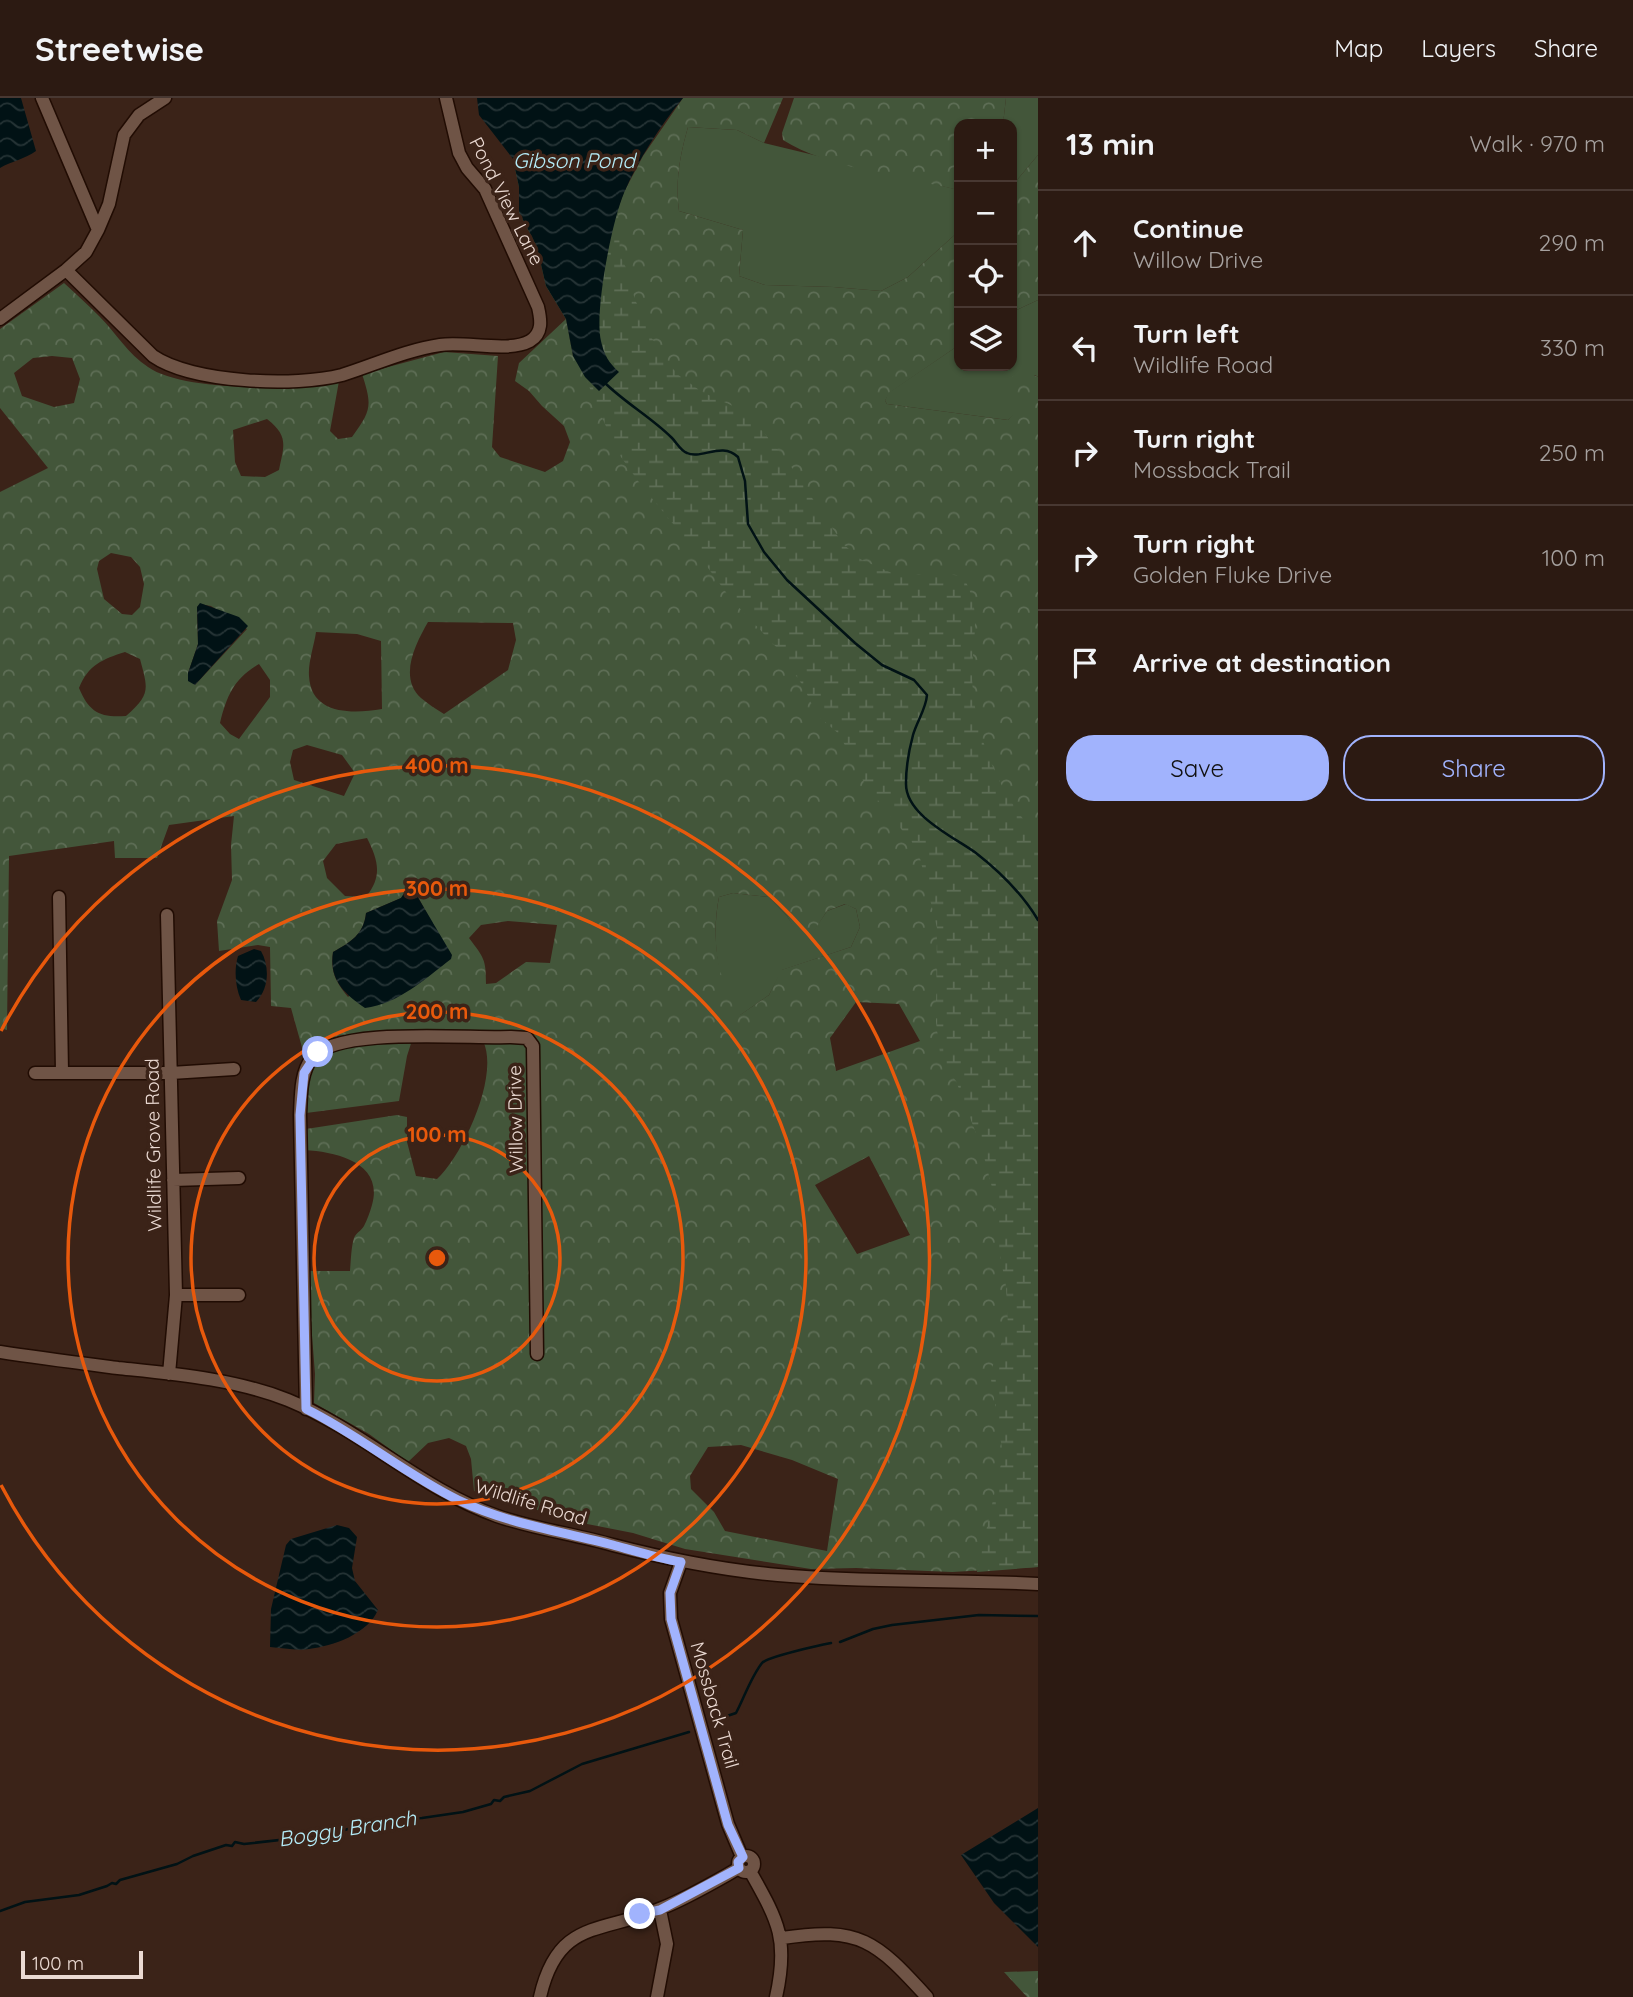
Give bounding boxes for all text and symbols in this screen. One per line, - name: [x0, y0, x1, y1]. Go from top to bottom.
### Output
- text: Streetwise: [35, 28, 204, 69]
- text: Map: [1334, 33, 1383, 63]
- text: Layers: [1421, 33, 1496, 63]
- text: Share: [1534, 33, 1598, 63]
- map controls: [954, 119, 1017, 371]
- button: +: [954, 119, 1017, 182]
- text: 13 min: [1066, 125, 1155, 163]
- text: Walk · 970 m: [1470, 129, 1605, 158]
- street label: Pond View Lane: [464, 133, 550, 269]
- water label: Gibson Pond: [513, 147, 637, 173]
- button: −: [954, 182, 1017, 245]
- text: Continue: [1133, 212, 1244, 245]
- icon: ahead: [1066, 224, 1104, 262]
- text: 290 m: [1538, 228, 1605, 257]
- button: locate: [954, 245, 1017, 308]
- text: Willow Drive: [1133, 245, 1263, 274]
- button: layers: [954, 308, 1017, 371]
- text: Turn left: [1133, 317, 1240, 350]
- icon: left: [1066, 329, 1104, 367]
- text: 330 m: [1540, 333, 1605, 362]
- text: Wildlife Road: [1133, 350, 1273, 379]
- text: Turn right: [1133, 422, 1255, 455]
- icon: right: [1066, 434, 1104, 472]
- text: 250 m: [1539, 438, 1605, 467]
- text: Mossback Trail: [1133, 455, 1291, 484]
- text: Turn right: [1133, 527, 1255, 560]
- icon: right: [1066, 539, 1104, 577]
- text: 100 m: [1542, 543, 1605, 572]
- text: Golden Fluke Drive: [1133, 560, 1332, 589]
- icon: arrive: [1066, 644, 1104, 682]
- text: Arrive at destination: [1133, 646, 1391, 679]
- button: Save: [1066, 735, 1329, 801]
- button: Share: [1343, 735, 1605, 801]
- text: 400 m: [405, 752, 469, 778]
- text: 300 m: [406, 875, 468, 901]
- text: 200 m: [406, 998, 468, 1024]
- route start: [302, 1036, 333, 1067]
- street label: Wildlife Grove Road: [139, 1058, 167, 1232]
- street label: Willow Drive: [502, 1065, 528, 1173]
- text: 100 m: [407, 1121, 467, 1147]
- centre of rings: [425, 1246, 449, 1270]
- street label: Wildlife Road: [472, 1474, 590, 1530]
- street label: Mossback Trail: [685, 1639, 745, 1771]
- water label: Boggy Branch: [276, 1804, 419, 1852]
- route end: [624, 1898, 655, 1929]
- scale bar: [21, 1948, 144, 1980]
- text: 100 m: [32, 1951, 84, 1975]

